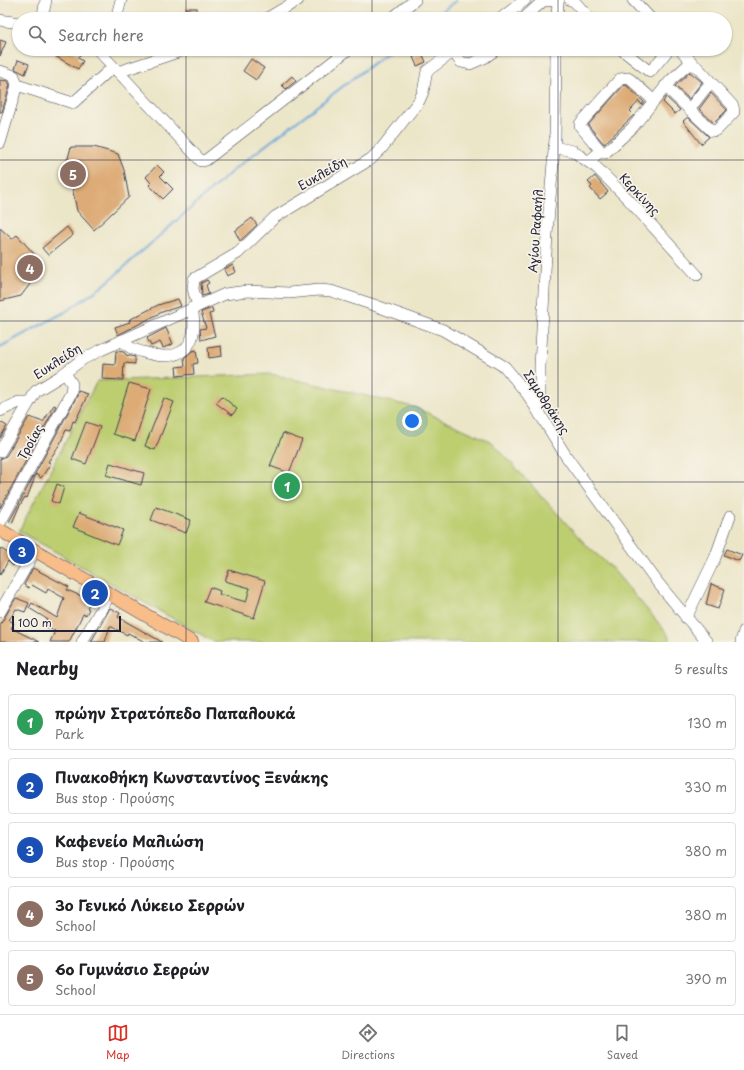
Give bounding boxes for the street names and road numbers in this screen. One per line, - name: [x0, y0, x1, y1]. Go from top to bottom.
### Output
- street label: Ευκλείδη: [294, 152, 350, 194]
- street label: Κερκίνης: [616, 169, 664, 219]
- street label: Αγίου Ραφαήλ: [523, 189, 547, 273]
- street label: Ευκλείδη: [30, 339, 84, 383]
- street label: Σαμοθράκης: [520, 366, 574, 438]
- street label: Τροίας: [13, 421, 47, 463]

